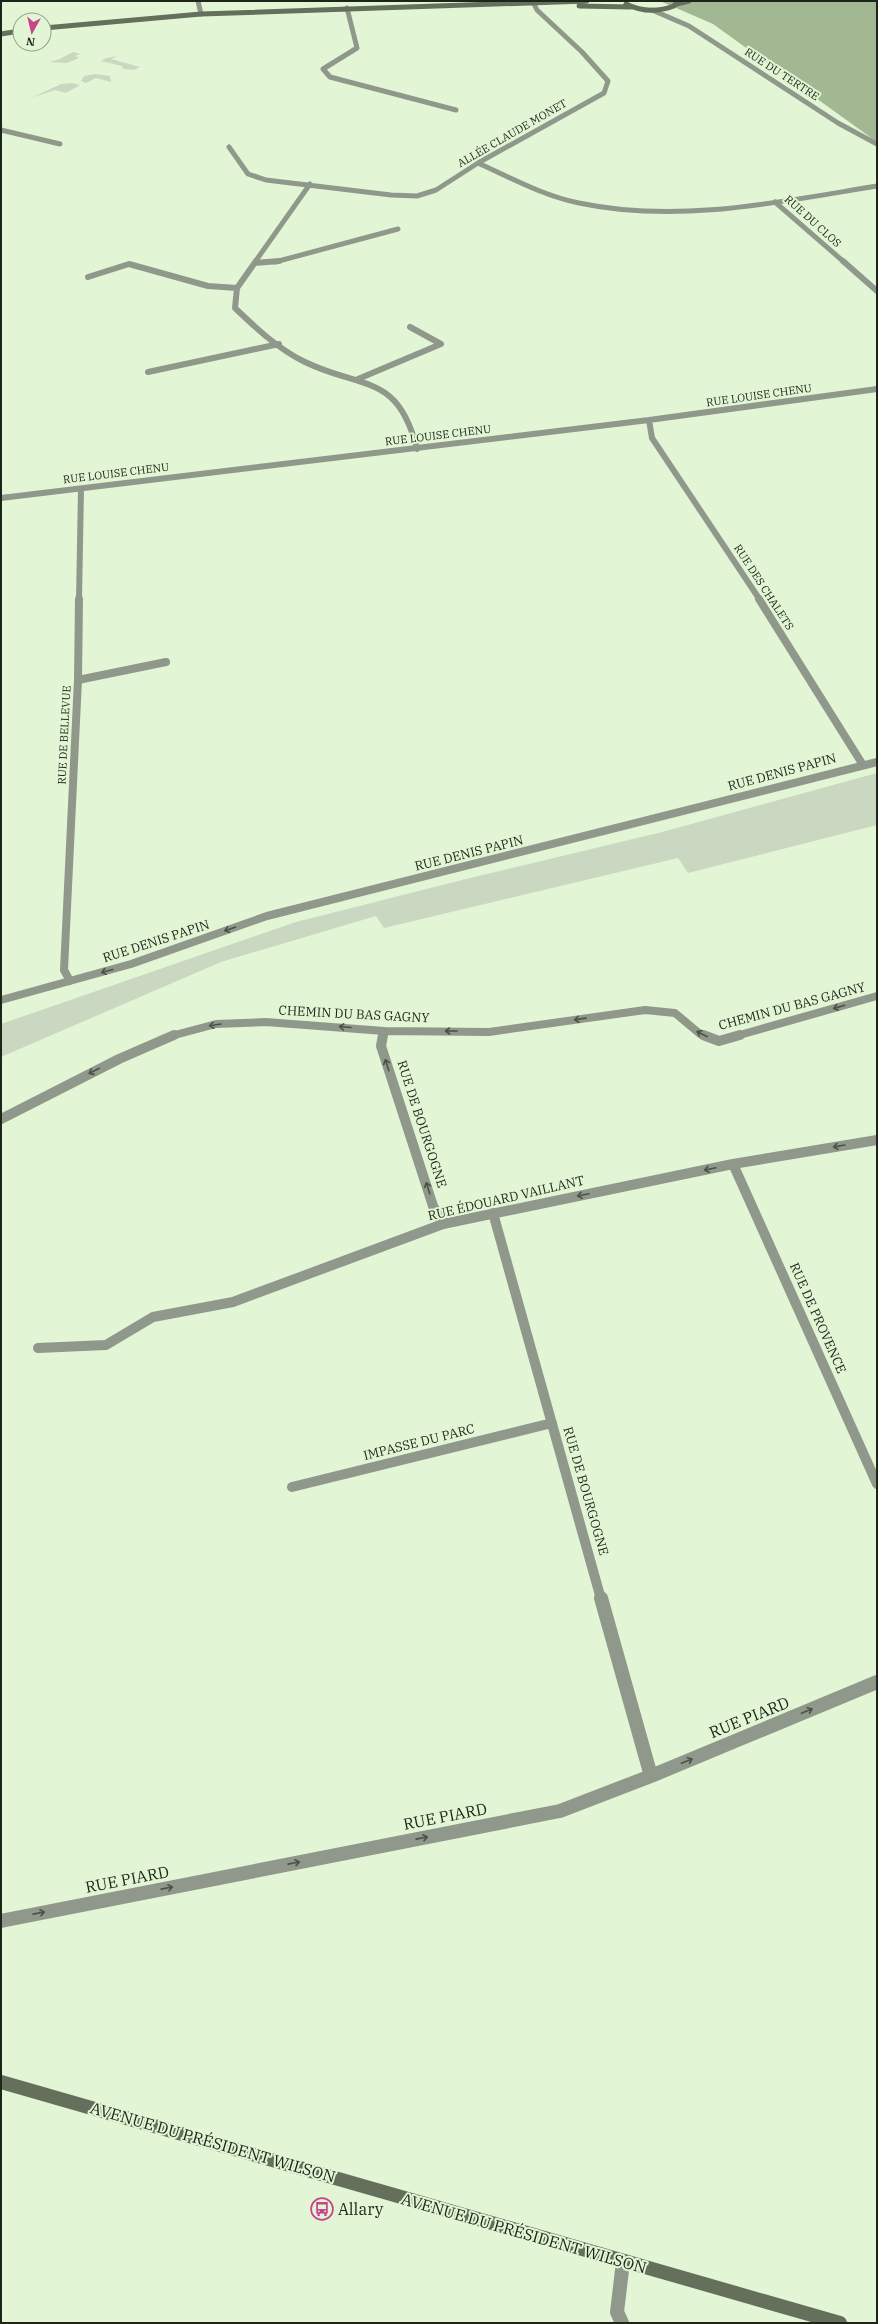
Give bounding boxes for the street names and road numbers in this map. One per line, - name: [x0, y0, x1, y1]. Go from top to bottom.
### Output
- street label: RUE DU TERTRE: [742, 45, 822, 103]
- street label: ALLÉE CLAUDE MONET: [455, 96, 569, 170]
- street label: RUE DU CLOS: [782, 192, 844, 250]
- street label: RUE LOUISE CHENU: [705, 381, 813, 409]
- street label: RUE LOUISE CHENU: [384, 422, 492, 448]
- street label: RUE LOUISE CHENU: [62, 460, 170, 486]
- street label: RUE DES CHALETS: [731, 542, 797, 632]
- street label: RUE DE BELLEVUE: [54, 685, 74, 785]
- street label: RUE DENIS PAPIN: [726, 749, 838, 795]
- street label: RUE DENIS PAPIN: [413, 831, 525, 875]
- street label: RUE DENIS PAPIN: [100, 916, 212, 966]
- street label: CHEMIN DU BAS GAGNY: [717, 978, 867, 1034]
- street label: CHEMIN DU BAS GAGNY: [278, 1002, 430, 1026]
- street label: RUE DE BOURGOGNE: [393, 1058, 451, 1190]
- street label: RUE ÉDOUARD VAILLANT: [426, 1172, 586, 1224]
- street label: RUE DE PROVENCE: [786, 1260, 850, 1376]
- street label: IMPASSE DU PARC: [362, 1420, 476, 1464]
- street label: RUE DE BOURGOGNE: [559, 1425, 613, 1557]
- street label: RUE PIARD: [706, 1692, 792, 1742]
- street label: RUE PIARD: [401, 1798, 489, 1834]
- street label: RUE PIARD: [83, 1861, 171, 1897]
- street label: AVENUE DU PRÉSIDENT WILSON: [88, 2096, 338, 2187]
- street label: AVENUE DU PRÉSIDENT WILSON: [399, 2187, 649, 2278]

